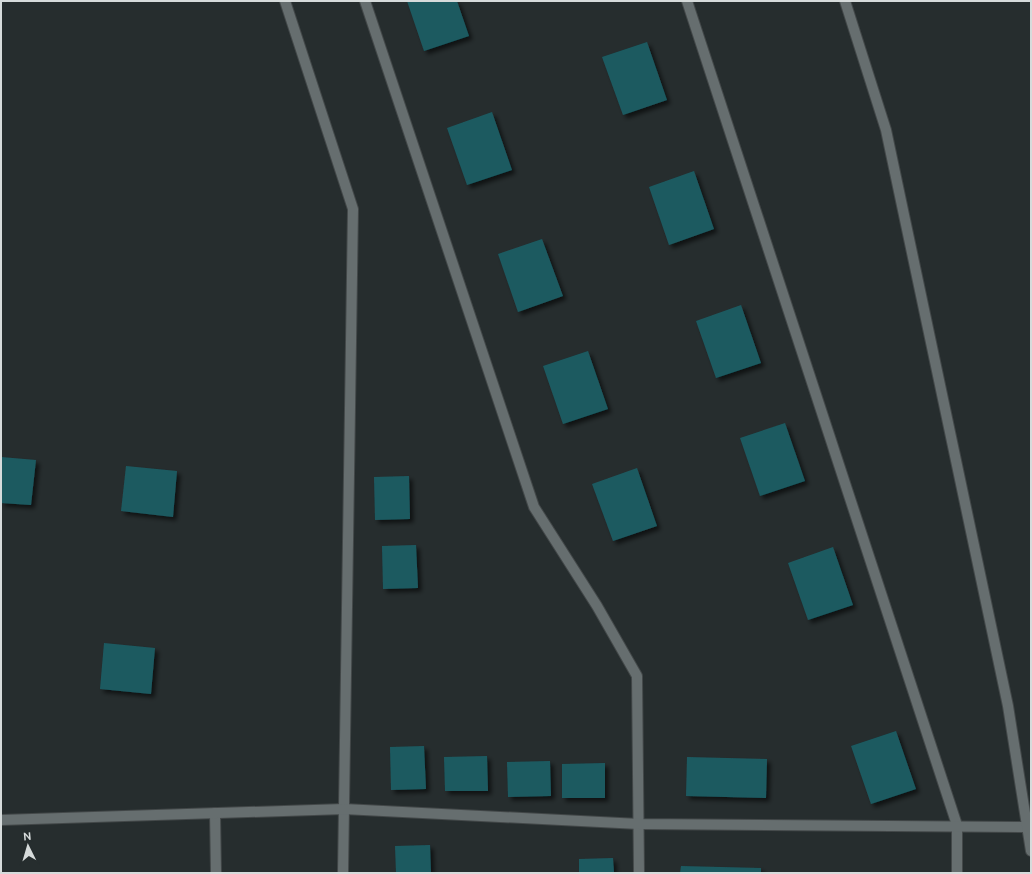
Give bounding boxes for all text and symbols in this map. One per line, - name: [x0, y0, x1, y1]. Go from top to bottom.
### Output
- north arrow: [8, 826, 48, 866]
- text: N: [23, 830, 32, 842]

